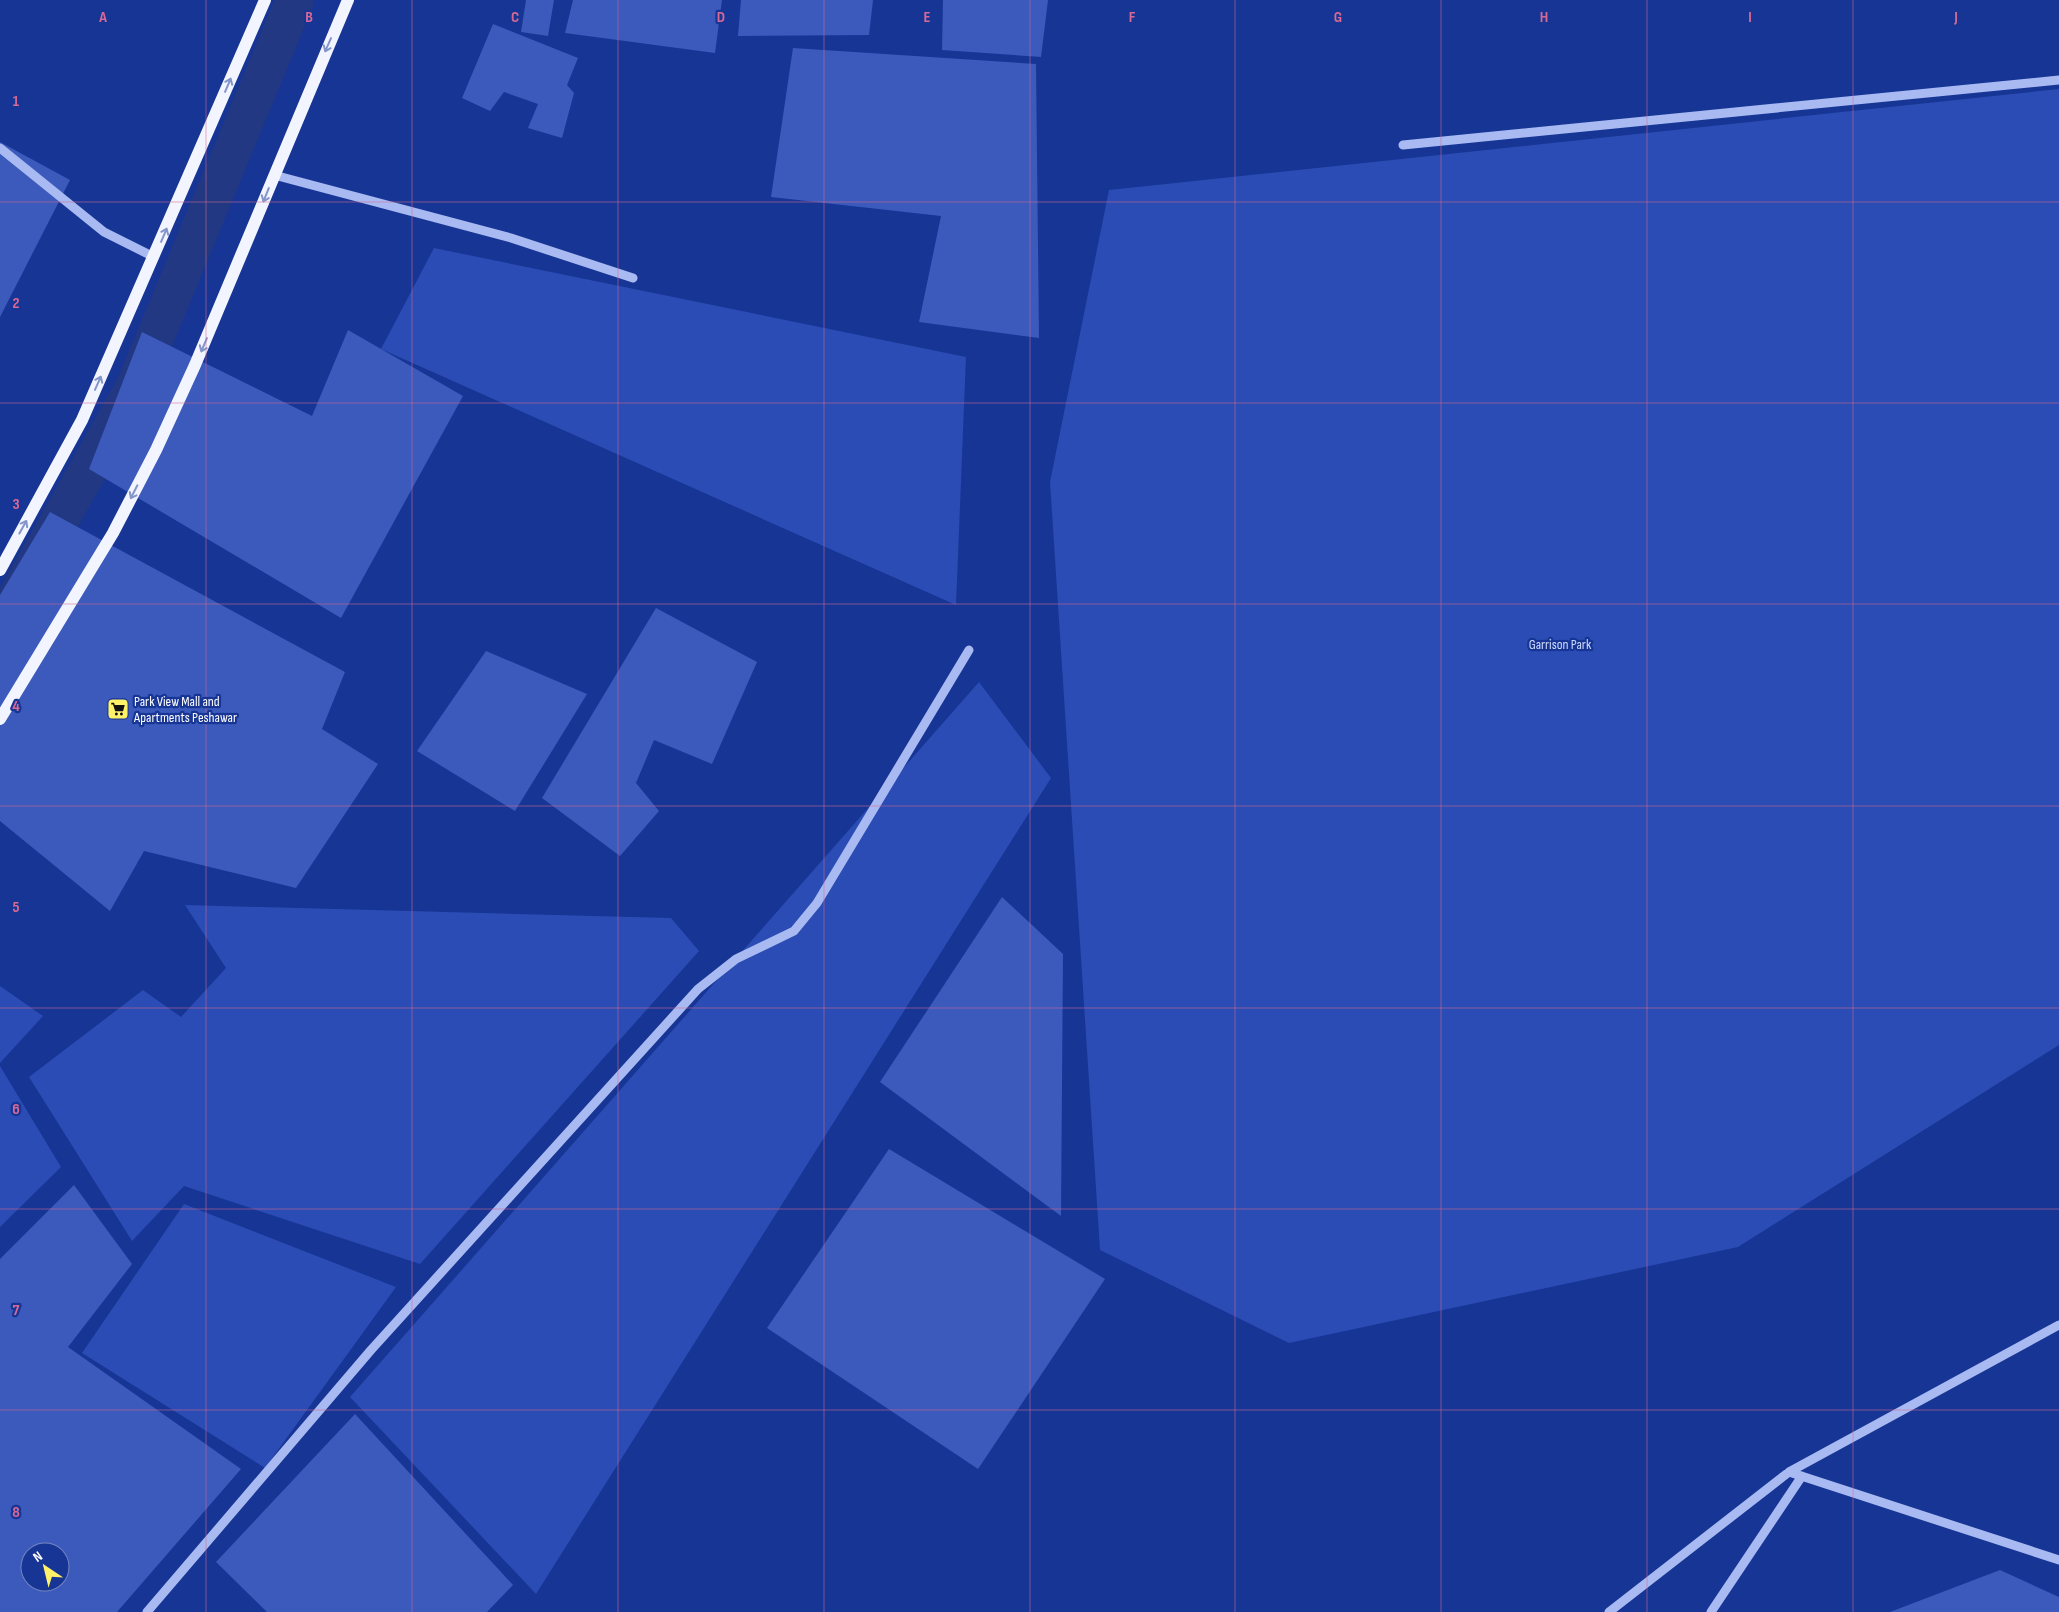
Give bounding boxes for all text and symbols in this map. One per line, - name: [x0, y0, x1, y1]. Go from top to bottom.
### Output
- text: A: [98, 8, 107, 27]
- text: B: [305, 8, 313, 27]
- text: C: [511, 8, 519, 27]
- text: D: [717, 8, 725, 27]
- text: E: [924, 8, 931, 27]
- text: F: [1129, 8, 1136, 27]
- text: G: [1334, 8, 1342, 27]
- text: H: [1540, 8, 1548, 27]
- text: I: [1748, 8, 1752, 27]
- text: J: [1953, 8, 1958, 27]
- one-way arrow: [323, 37, 333, 52]
- one-way arrow: [224, 78, 234, 93]
- text: 1: [13, 92, 20, 111]
- one-way arrow: [261, 187, 271, 202]
- one-way arrow: [159, 228, 169, 243]
- text: 2: [12, 294, 20, 313]
- one-way arrow: [198, 337, 208, 352]
- one-way arrow: [94, 376, 104, 391]
- one-way arrow: [129, 484, 138, 499]
- text: 3: [12, 495, 20, 514]
- one-way arrow: [19, 521, 29, 535]
- park label: Garrison Park: [1529, 636, 1592, 653]
- place label: Park View Mall and Apartments Peshawar: [133, 693, 237, 726]
- text: 4: [12, 697, 20, 716]
- supermarket icon: Park View Mall and Apartments Peshawar: [106, 697, 130, 721]
- text: 5: [12, 898, 20, 917]
- text: 6: [12, 1100, 20, 1119]
- text: 7: [13, 1301, 20, 1320]
- text: 8: [12, 1503, 20, 1522]
- north arrow: [20, 1542, 70, 1592]
- text: N: [30, 1548, 46, 1566]

